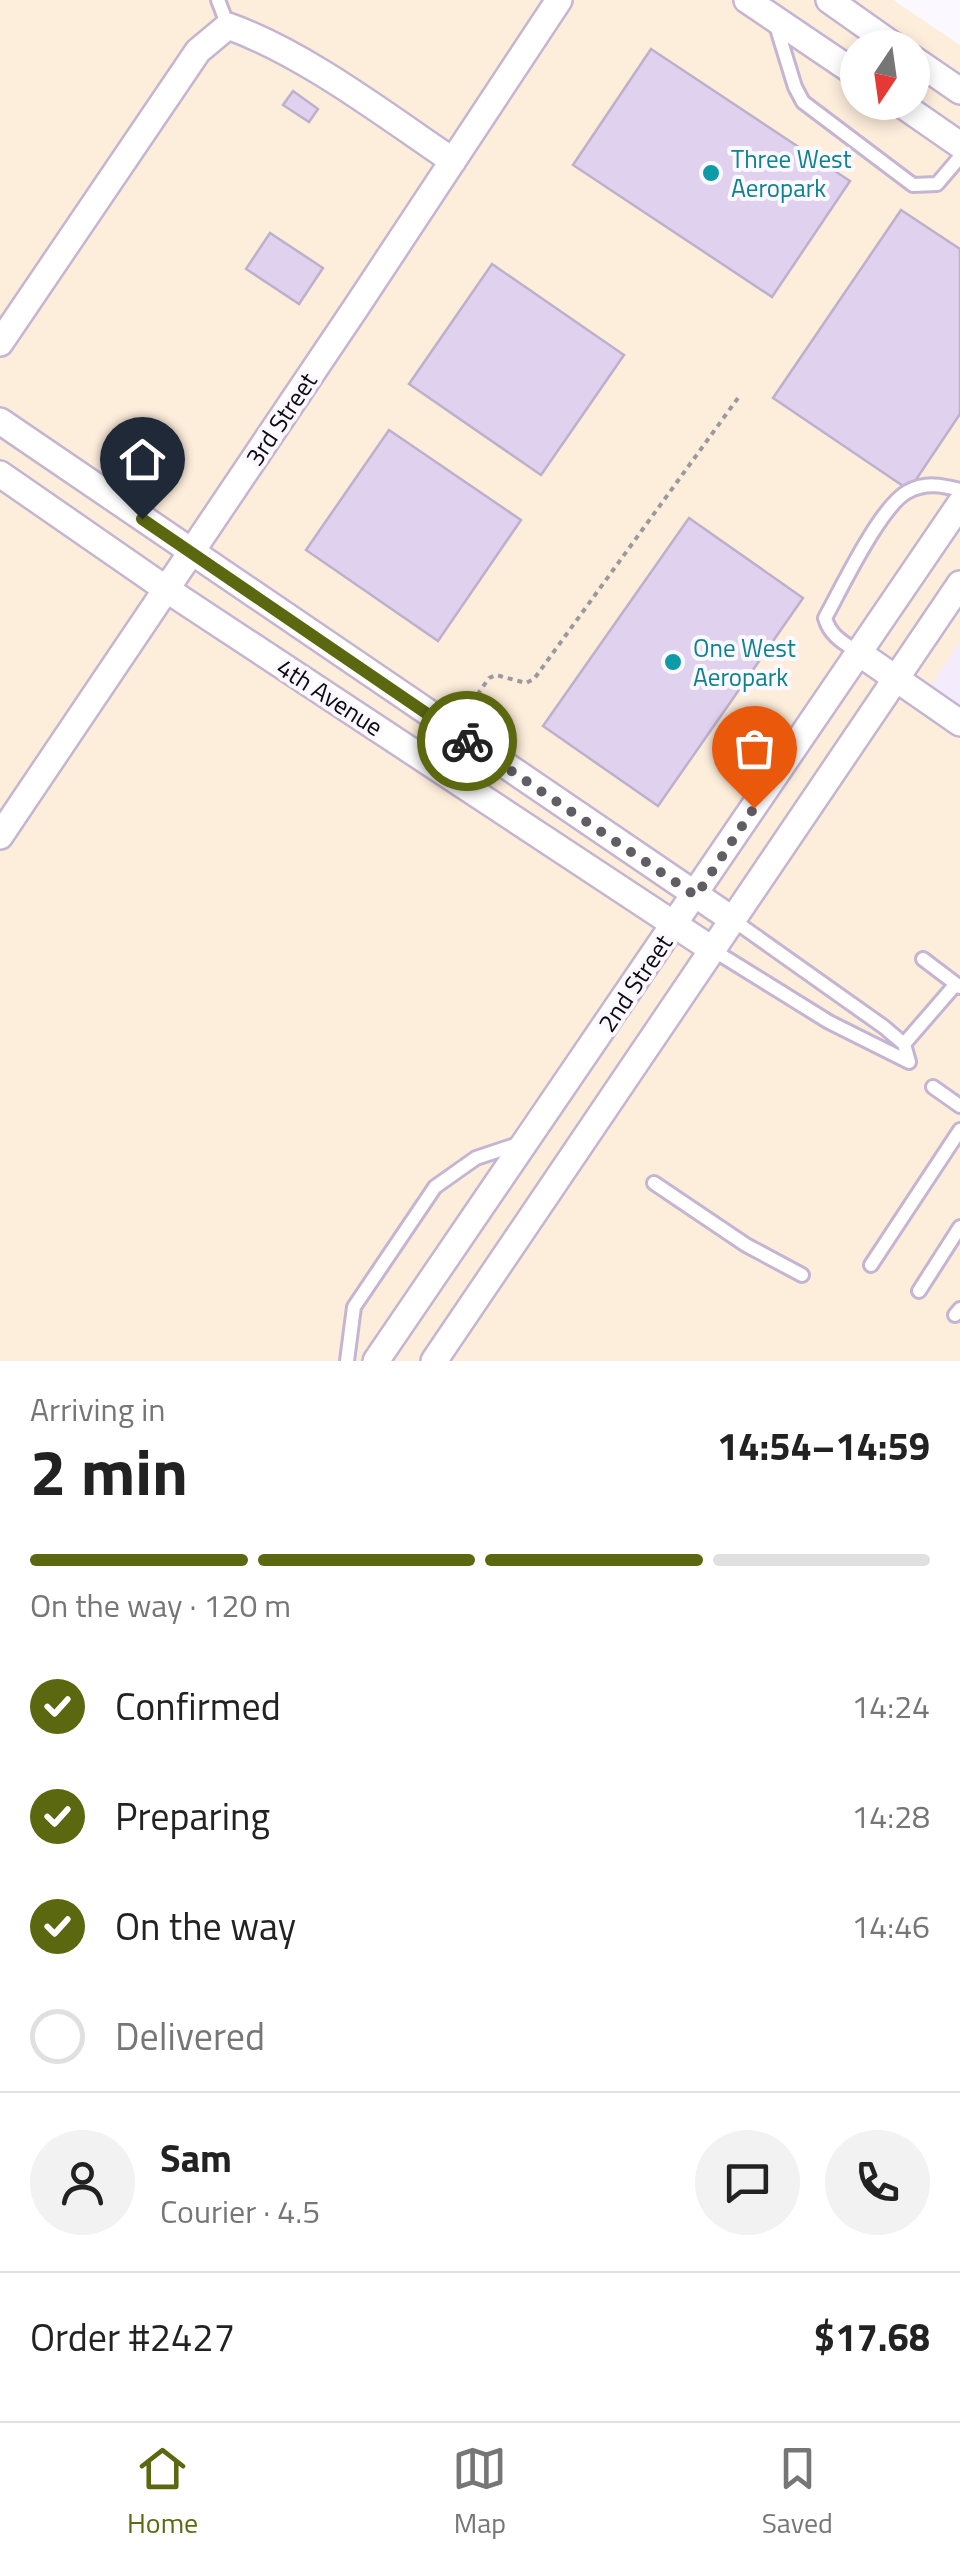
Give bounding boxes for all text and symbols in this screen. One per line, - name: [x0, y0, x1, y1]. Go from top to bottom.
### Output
- north arrow: [840, 30, 930, 120]
- map controls: [840, 30, 930, 120]
- place label: Three West Aeropark: [731, 140, 852, 207]
- marker: Three West Aeropark: [700, 162, 722, 184]
- street label: 3rd Street: [236, 364, 326, 473]
- pin: [100, 417, 185, 520]
- icon: home: [115, 432, 170, 487]
- place label: One West Aeropark: [693, 629, 796, 696]
- street label: 4th Avenue: [269, 648, 391, 746]
- marker: One West Aeropark: [662, 651, 684, 673]
- courier: [417, 691, 517, 791]
- pin: [712, 706, 797, 809]
- icon: bike: [440, 714, 495, 769]
- icon: bag: [727, 721, 782, 776]
- street label: 2nd Street: [588, 926, 682, 1039]
- text: Arriving in: [30, 1385, 166, 1433]
- text: 14:54–14:59: [717, 1417, 930, 1475]
- text: 2 min: [30, 1421, 188, 1520]
- text: On the way · 120 m: [30, 1581, 291, 1629]
- text: Confirmed: [115, 1677, 281, 1735]
- icon: check: [30, 1679, 85, 1734]
- text: 14:24: [851, 1682, 930, 1730]
- text: Preparing: [115, 1787, 270, 1845]
- icon: check: [30, 1789, 85, 1844]
- text: 14:28: [851, 1792, 930, 1840]
- text: On the way: [115, 1897, 296, 1955]
- icon: check: [30, 1899, 85, 1954]
- text: 14:46: [851, 1902, 930, 1950]
- text: Delivered: [115, 2007, 265, 2065]
- text: Sam: [160, 2129, 232, 2187]
- button: person: [30, 2130, 135, 2235]
- button: chat: [695, 2130, 800, 2235]
- button: phone: [825, 2130, 930, 2235]
- text: Courier · 4.5: [160, 2187, 320, 2235]
- text: Order #2427: [30, 2308, 235, 2366]
- text: $17.68: [814, 2308, 930, 2366]
- tab: Home: [127, 2441, 198, 2544]
- tab: Map: [452, 2441, 507, 2544]
- tab: Saved: [762, 2441, 833, 2544]

